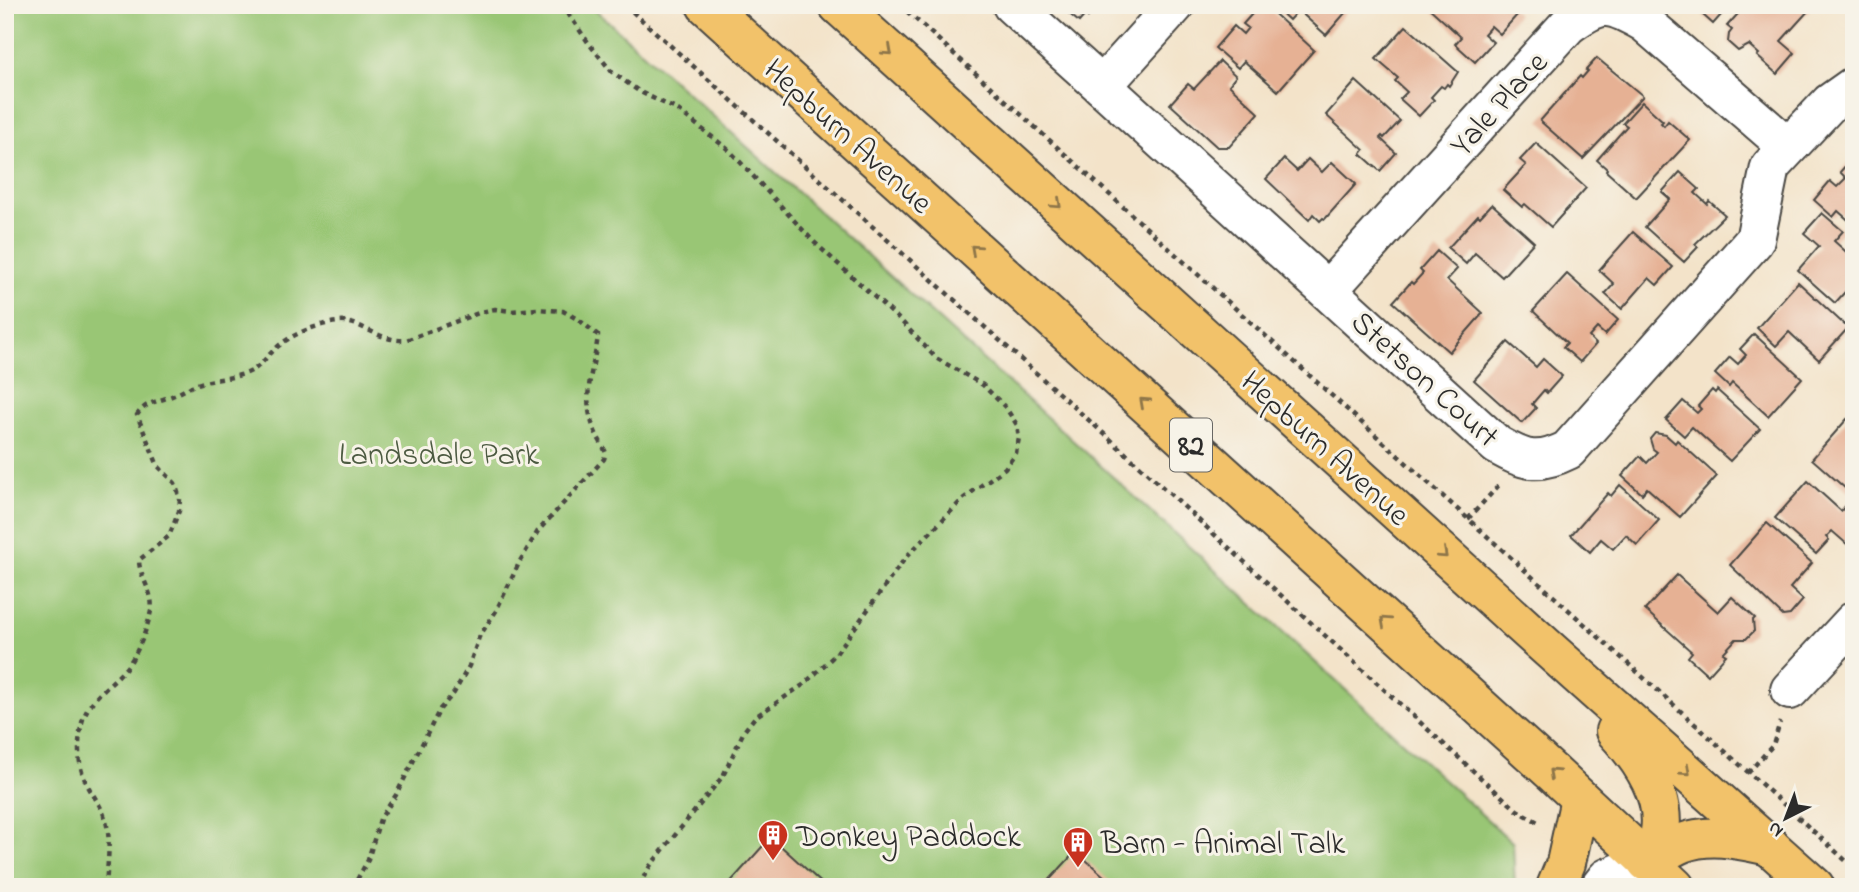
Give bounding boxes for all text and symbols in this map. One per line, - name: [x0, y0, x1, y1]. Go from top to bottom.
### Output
- street label: Yale Place: [1440, 42, 1561, 168]
- one-way arrow: [880, 43, 893, 55]
- street label: Hepburn Avenue: [751, 49, 942, 227]
- one-way arrow: [1049, 196, 1062, 208]
- one-way arrow: [970, 245, 983, 258]
- street label: Stetson Court: [1339, 301, 1509, 461]
- street label: Hepburn Avenue: [1228, 361, 1419, 539]
- one-way arrow: [1139, 398, 1152, 410]
- road number: 82: [1170, 418, 1212, 472]
- park label: Landsdale Park: [339, 433, 540, 480]
- one-way arrow: [1435, 546, 1448, 558]
- one-way arrow: [1380, 616, 1393, 629]
- one-way arrow: [1678, 763, 1691, 775]
- one-way arrow: [1548, 769, 1561, 782]
- north arrow: [1750, 784, 1820, 854]
- text: N: [1762, 814, 1790, 843]
- place label: Donkey Paddock: [795, 815, 1022, 862]
- building icon: Donkey Paddock: [756, 818, 790, 862]
- place label: Barn - Animal Talk: [1100, 822, 1346, 869]
- building icon: Barn - Animal Talk: [1061, 825, 1095, 869]

